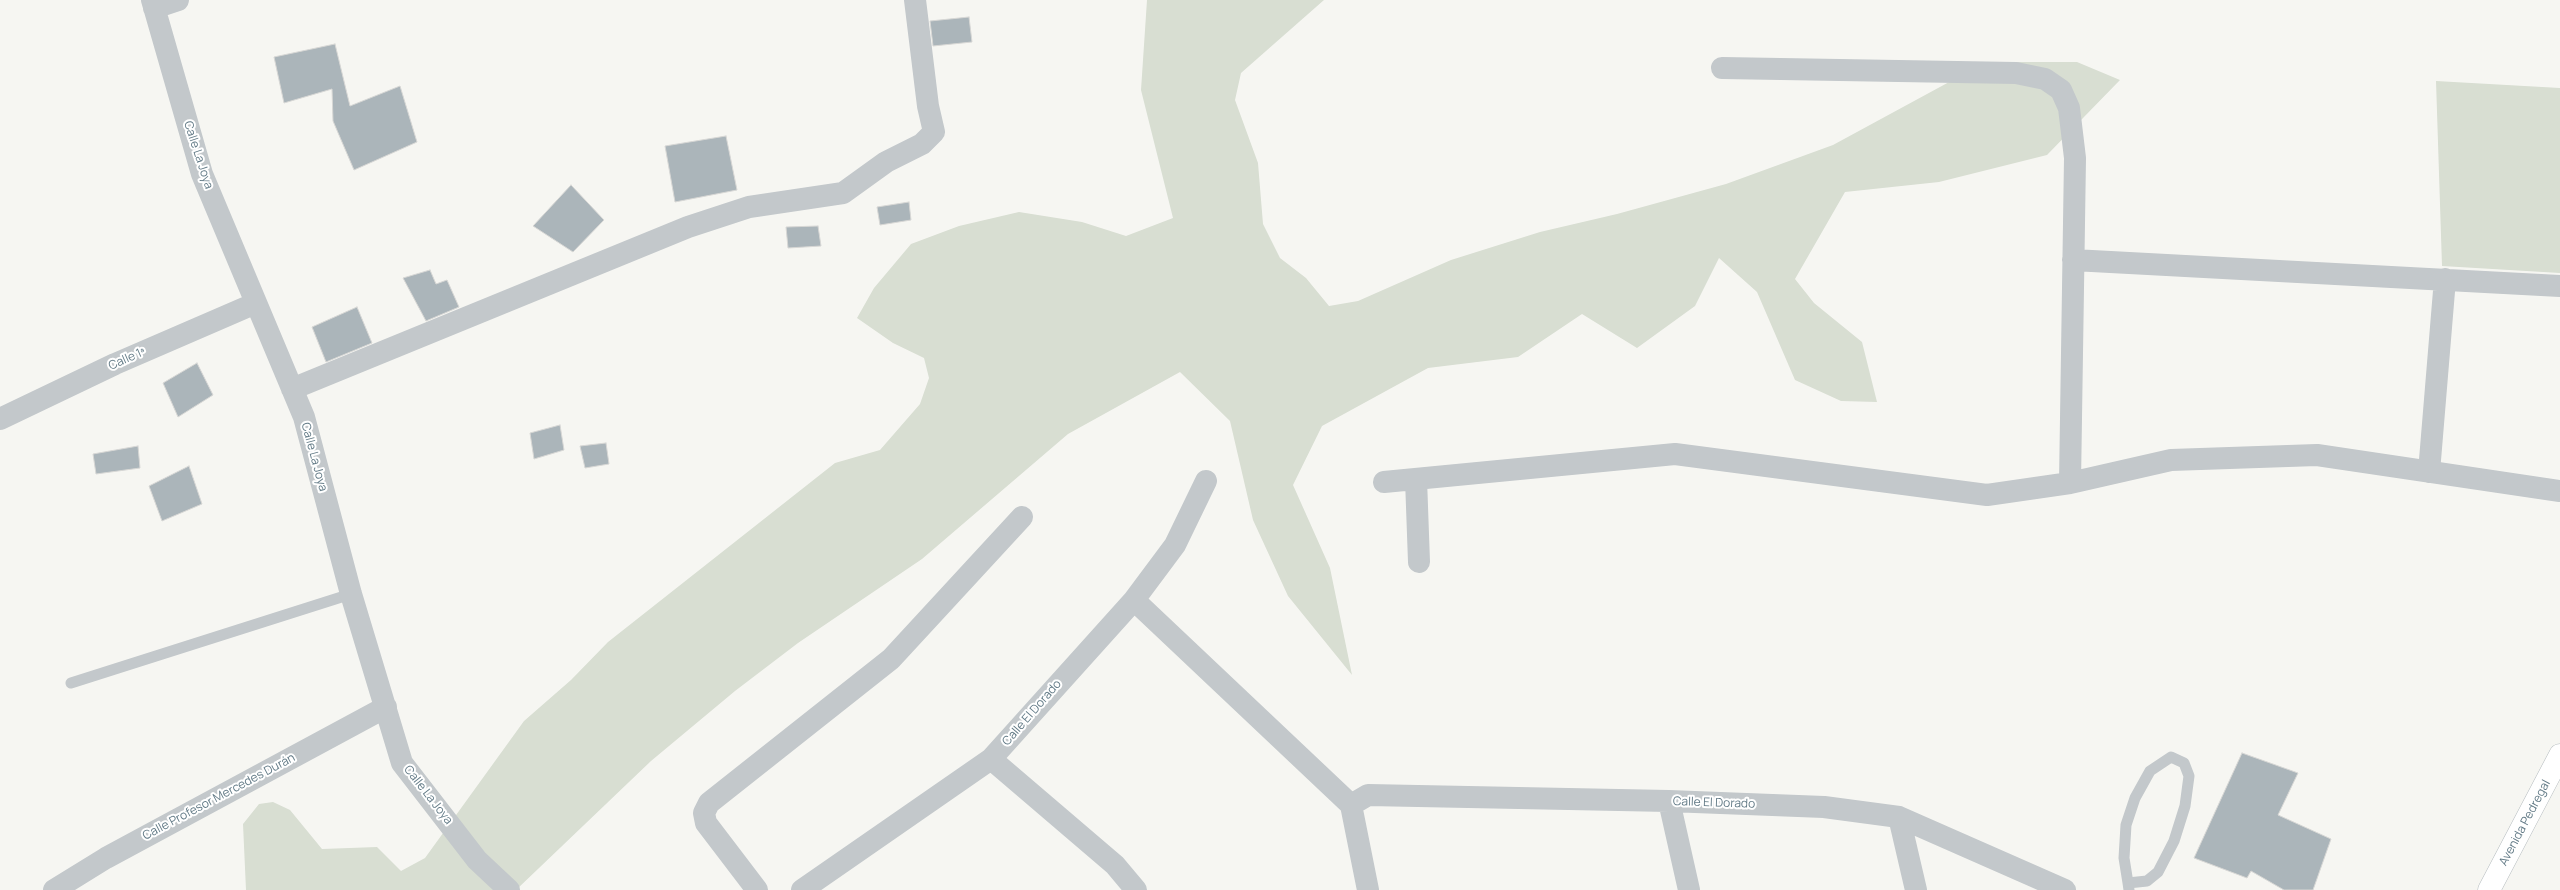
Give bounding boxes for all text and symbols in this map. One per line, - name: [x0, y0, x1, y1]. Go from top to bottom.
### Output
- street label: Calle La Joya: [180, 119, 216, 191]
- street label: Calle 1ª: [106, 345, 148, 373]
- street label: Calle La Joya: [298, 421, 330, 493]
- street label: Calle El Dorado: [1000, 677, 1064, 749]
- street label: Calle Profesor Mercedes Durán: [140, 751, 298, 843]
- street label: Calle La Joya: [401, 763, 455, 827]
- street label: Avenida Pedregal: [2496, 778, 2554, 868]
- street label: Calle El Dorado: [1673, 794, 1755, 812]

